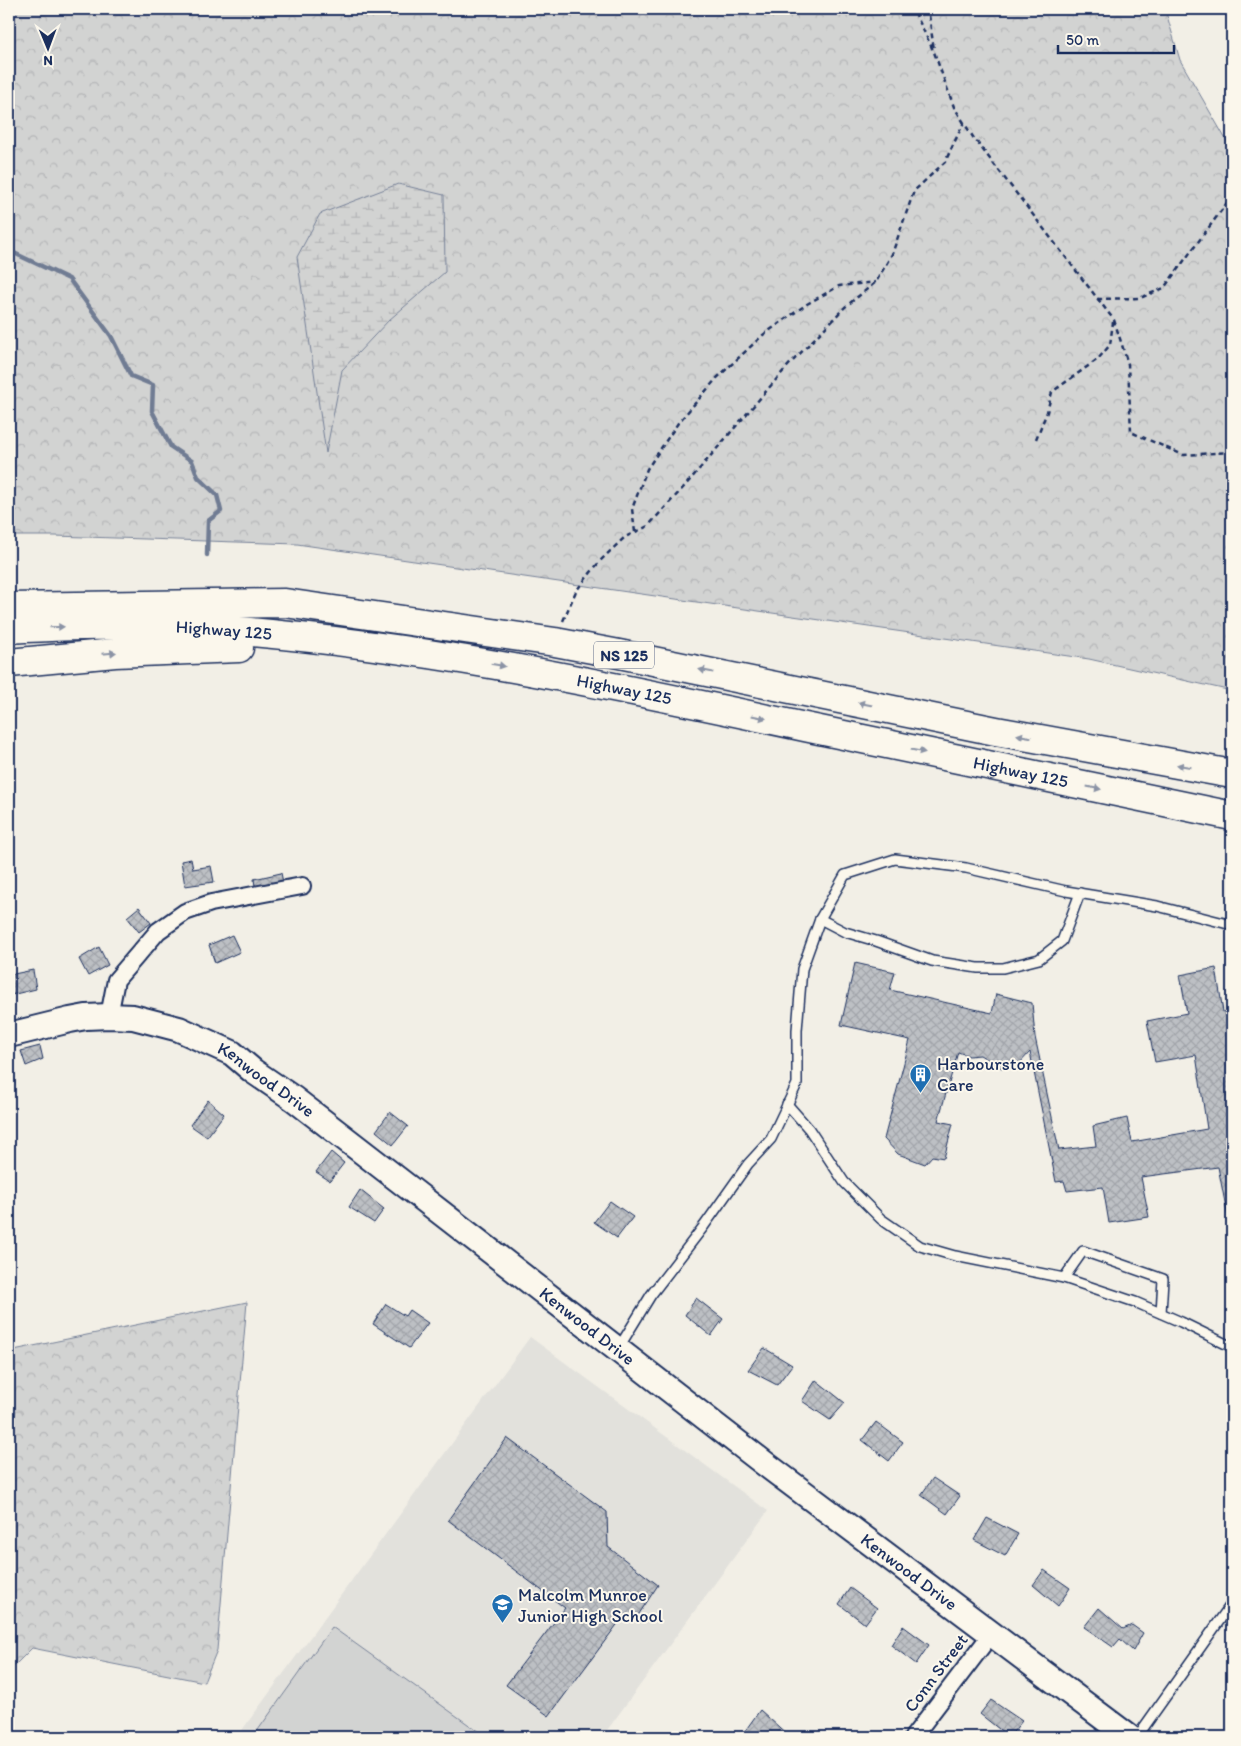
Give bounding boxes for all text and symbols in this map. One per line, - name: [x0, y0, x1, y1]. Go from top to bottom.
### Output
- north arrow: [22, 22, 72, 72]
- scale bar: [1058, 22, 1175, 54]
- text: 50 m: [1066, 31, 1099, 49]
- text: N: [43, 52, 53, 69]
- street label: Highway 125: [175, 616, 273, 645]
- one-way arrow: [50, 623, 66, 631]
- road number: NS 125: [594, 642, 654, 668]
- one-way arrow: [102, 649, 118, 657]
- one-way arrow: [490, 662, 506, 670]
- one-way arrow: [698, 667, 714, 675]
- street label: Highway 125: [575, 669, 674, 710]
- one-way arrow: [858, 700, 873, 708]
- one-way arrow: [752, 713, 767, 721]
- one-way arrow: [1016, 732, 1032, 740]
- one-way arrow: [911, 747, 926, 755]
- street label: Highway 125: [971, 751, 1070, 793]
- one-way arrow: [1176, 761, 1192, 769]
- one-way arrow: [1087, 784, 1102, 792]
- street label: Kenwood Drive: [214, 1037, 319, 1122]
- place label: Harbourstone Care: [937, 1053, 1044, 1096]
- building icon: Harbourstone Care: [909, 1062, 933, 1093]
- street label: Kenwood Drive: [535, 1282, 639, 1370]
- street label: Kenwood Drive: [856, 1529, 962, 1615]
- place label: Malcolm Munroe Junior High School: [518, 1584, 663, 1627]
- school or university icon: Malcolm Munroe Junior High School: [490, 1593, 514, 1624]
- street label: Conn Street: [899, 1629, 973, 1717]

